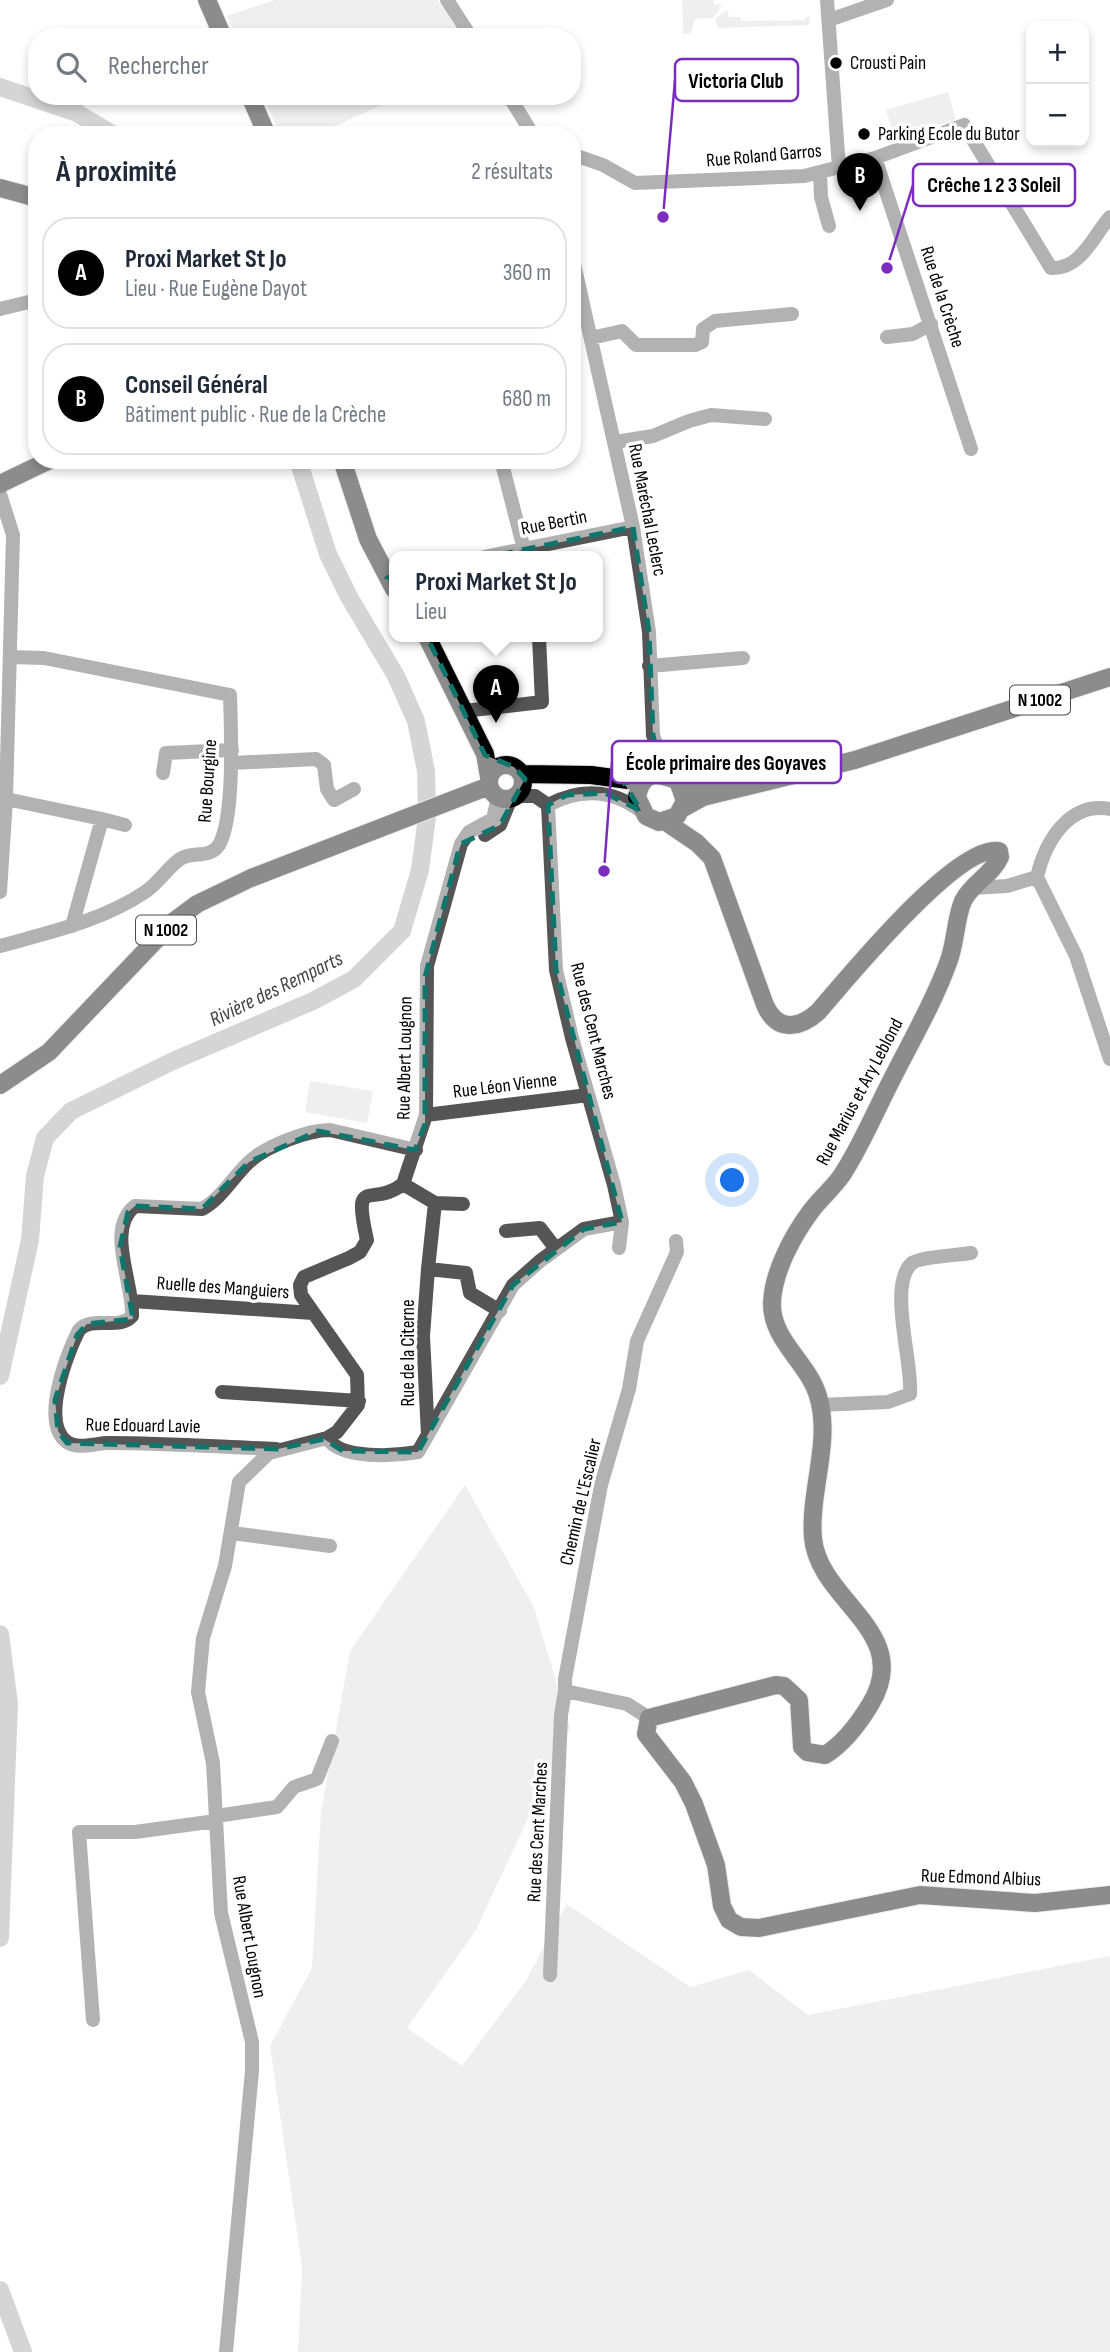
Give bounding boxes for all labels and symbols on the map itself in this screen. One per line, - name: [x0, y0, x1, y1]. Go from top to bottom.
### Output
- place label: Crousti Pain: [850, 52, 926, 75]
- marker: Crousti Pain: [828, 55, 844, 71]
- callout: Victoria Club: [675, 59, 798, 101]
- text: Victoria Club: [688, 69, 784, 94]
- place label: Parking Ecole du Butor: [878, 123, 1020, 146]
- marker: Parking Ecole du Butor: [856, 126, 872, 142]
- street label: Rue Roland Garros: [705, 139, 823, 173]
- pin: B: [837, 153, 883, 211]
- callout: Crêche 1 2 3 Soleil: [913, 164, 1075, 206]
- text: Crêche 1 2 3 Soleil: [927, 173, 1061, 198]
- street label: Rue de la Crèche: [915, 243, 969, 351]
- street label: Rue Maréchal Leclerc: [623, 442, 671, 578]
- street label: Rue Bertin: [519, 505, 589, 541]
- pin: A: [473, 665, 519, 723]
- road number: N 1002: [1010, 686, 1070, 714]
- street label: Rue Bourgine: [194, 739, 222, 823]
- callout: École primaire des Goyaves: [612, 741, 841, 783]
- text: École primaire des Goyaves: [626, 751, 826, 776]
- road number: N 1002: [136, 916, 196, 945]
- water label: Rivière des Remparts: [205, 946, 347, 1032]
- street label: Rue des Cent Marches: [565, 960, 621, 1102]
- street label: Rue Albert Lougnon: [392, 996, 418, 1120]
- street label: Rue Marius et Ary Leblond: [811, 1014, 909, 1170]
- street label: Rue Léon Vienne: [452, 1068, 558, 1104]
- your location: [715, 1163, 749, 1197]
- street label: Ruelle des Manguiers: [156, 1272, 290, 1304]
- street label: Rue de la Citerne: [397, 1299, 420, 1407]
- street label: Rue Edouard Lavie: [85, 1413, 201, 1439]
- street label: Chemin de L'Escalier: [555, 1436, 607, 1568]
- street label: Rue des Cent Marches: [523, 1761, 553, 1903]
- street label: Rue Edmond Albius: [920, 1864, 1042, 1892]
- street label: Rue Albert Lougnon: [227, 1874, 271, 2000]

